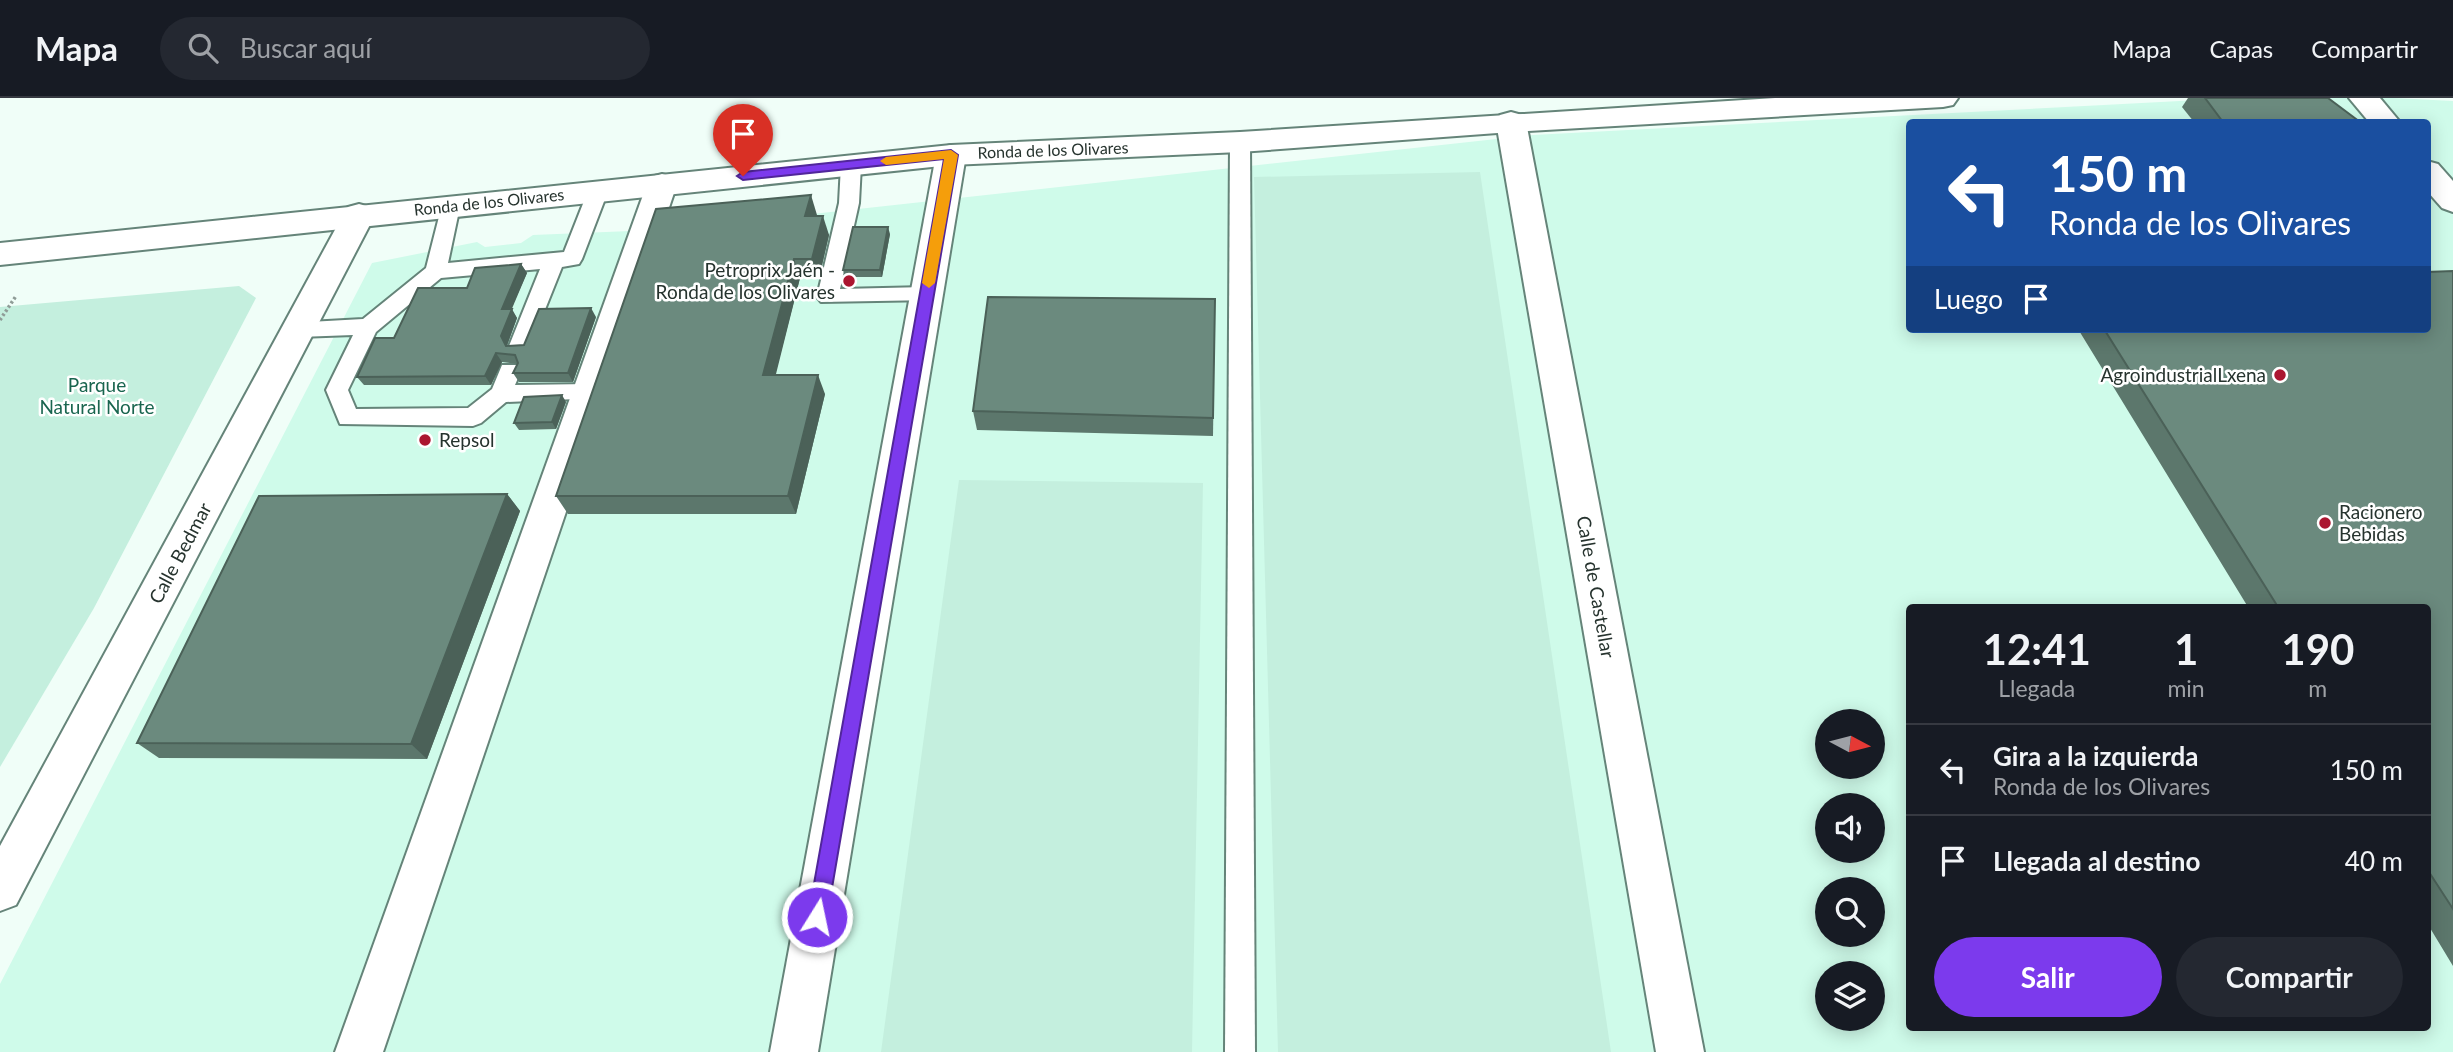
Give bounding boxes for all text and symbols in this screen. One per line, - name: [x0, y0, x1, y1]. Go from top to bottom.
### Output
- search box: [160, 17, 650, 80]
- text: Mapa: [35, 28, 118, 68]
- icon: search: [184, 29, 222, 67]
- text: Buscar aquí: [240, 32, 371, 64]
- text: Mapa: [2112, 34, 2171, 63]
- text: Capas: [2209, 34, 2273, 63]
- text: Compartir: [2311, 34, 2418, 63]
- pin: [713, 104, 773, 176]
- icon: arrive: [724, 115, 762, 153]
- street label: Ronda de los Olivares: [977, 137, 1129, 162]
- text: 150 m: [2049, 144, 2187, 202]
- icon: left: [1934, 147, 2025, 238]
- street label: Ronda de los Olivares: [413, 184, 565, 219]
- text: Ronda de los Olivares: [2049, 203, 2351, 242]
- place label: Petroprix Jaén - Ronda de los Olivares: [656, 258, 835, 303]
- marker: Petroprix Jaén - Ronda de los Olivares: [841, 273, 857, 289]
- icon: arrive: [2017, 280, 2055, 318]
- text: Luego: [1934, 283, 2003, 315]
- place label: AgroindustrialLxena: [2100, 363, 2266, 386]
- marker: AgroindustrialLxena: [2272, 367, 2288, 383]
- park label: Parque Natural Norte: [39, 373, 155, 418]
- place label: Repsol: [439, 428, 494, 451]
- marker: Repsol: [417, 432, 433, 448]
- street label: Calle Bedmar: [143, 498, 216, 607]
- place label: Racionero Bebidas: [2339, 500, 2423, 545]
- street label: Calle de Castellar: [1573, 514, 1620, 660]
- marker: Racionero Bebidas: [2317, 515, 2333, 531]
- text: 12:41: [1983, 624, 2091, 674]
- text: 1: [2174, 624, 2198, 674]
- text: 190: [2281, 624, 2354, 674]
- text: Llegada: [1998, 674, 2075, 702]
- text: min: [2167, 674, 2205, 702]
- text: m: [2308, 674, 2327, 702]
- north arrow: [1815, 709, 1885, 779]
- map controls: [1815, 709, 1885, 1031]
- text: Gira a la izquierda: [1993, 740, 2199, 772]
- icon: left: [1934, 751, 1972, 789]
- text: 150 m: [2330, 754, 2403, 786]
- text: Ronda de los Olivares: [1993, 772, 2210, 800]
- button: sound: [1815, 793, 1885, 863]
- icon: arrive: [1934, 842, 1972, 880]
- text: Llegada al destino: [1993, 845, 2200, 877]
- text: 40 m: [2345, 845, 2403, 877]
- button: search: [1815, 877, 1885, 947]
- position arrow: [780, 880, 854, 954]
- button: Salir: [1934, 937, 2162, 1017]
- button: Compartir: [2176, 937, 2403, 1017]
- button: layers: [1815, 961, 1885, 1031]

